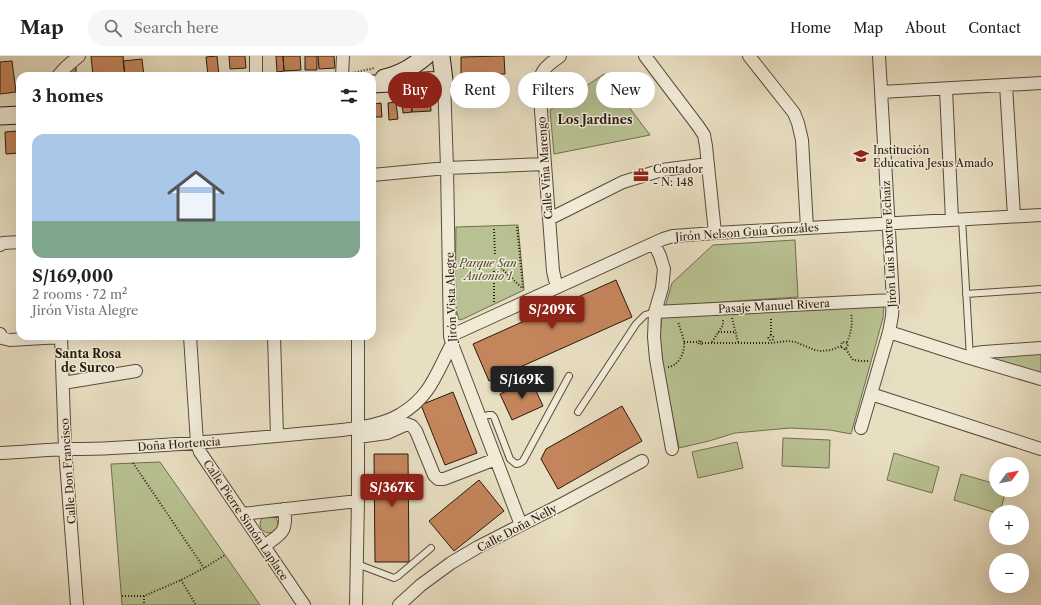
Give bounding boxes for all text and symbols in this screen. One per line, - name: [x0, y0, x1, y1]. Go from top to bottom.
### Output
- search box: [88, 10, 368, 46]
- text: Map: [20, 16, 64, 39]
- icon: search: [102, 17, 124, 39]
- text: Search here: [134, 18, 219, 37]
- text: Home: [790, 19, 831, 37]
- text: Map: [853, 19, 883, 37]
- text: About: [905, 19, 946, 37]
- text: Contact: [968, 19, 1021, 37]
- chip: Buy: [388, 72, 442, 108]
- chip: Rent: [450, 72, 510, 108]
- chip: Filters: [518, 72, 588, 108]
- chip: New: [596, 72, 655, 108]
- icon: filters: [338, 85, 360, 107]
- text: 3 homes: [32, 86, 103, 106]
- district label: Los Jardines: [558, 112, 633, 127]
- street label: Calle Viña Marengo: [534, 116, 556, 220]
- place label: Institución Educativa Jesus Amado: [873, 143, 994, 170]
- school or university icon: Institución Educativa Jesus Amado: [852, 147, 870, 165]
- icon: home: [160, 160, 232, 232]
- place label: Contador - N: 148: [653, 162, 703, 189]
- office icon: Contador - N: 148: [632, 166, 650, 184]
- street label: Jirón Luis Dextre Echaíz: [879, 180, 899, 310]
- street label: Jirón Nelson Guía Gonzáles: [673, 220, 819, 244]
- street label: Jirón Vista Alegre: [442, 252, 460, 344]
- park label: Parque San Antonio 1: [458, 256, 517, 283]
- text: S/169,000: [32, 266, 113, 286]
- text: 2 rooms · 72 m²: [32, 286, 127, 302]
- pin: S/209K: [519, 296, 585, 330]
- street label: Pasaje Manuel Rivera: [718, 296, 830, 316]
- text: S/209K: [528, 301, 576, 317]
- text: Jirón Vista Alegre: [32, 302, 138, 318]
- district label: Santa Rosa de Surco: [55, 346, 122, 375]
- pin: S/169K: [489, 366, 555, 400]
- text: S/169K: [500, 371, 544, 387]
- street label: Calle Don Francisco: [57, 417, 79, 524]
- street label: Doña Hortencia: [137, 434, 221, 454]
- street label: Calle Pierre Simón Laplace: [200, 457, 292, 583]
- north arrow: [989, 457, 1029, 497]
- map controls: [989, 457, 1029, 593]
- pin: S/367K: [359, 474, 425, 508]
- text: S/367K: [369, 479, 415, 495]
- street label: Calle Doña Nelly: [475, 501, 560, 555]
- button: +: [989, 505, 1029, 545]
- button: −: [989, 553, 1029, 593]

